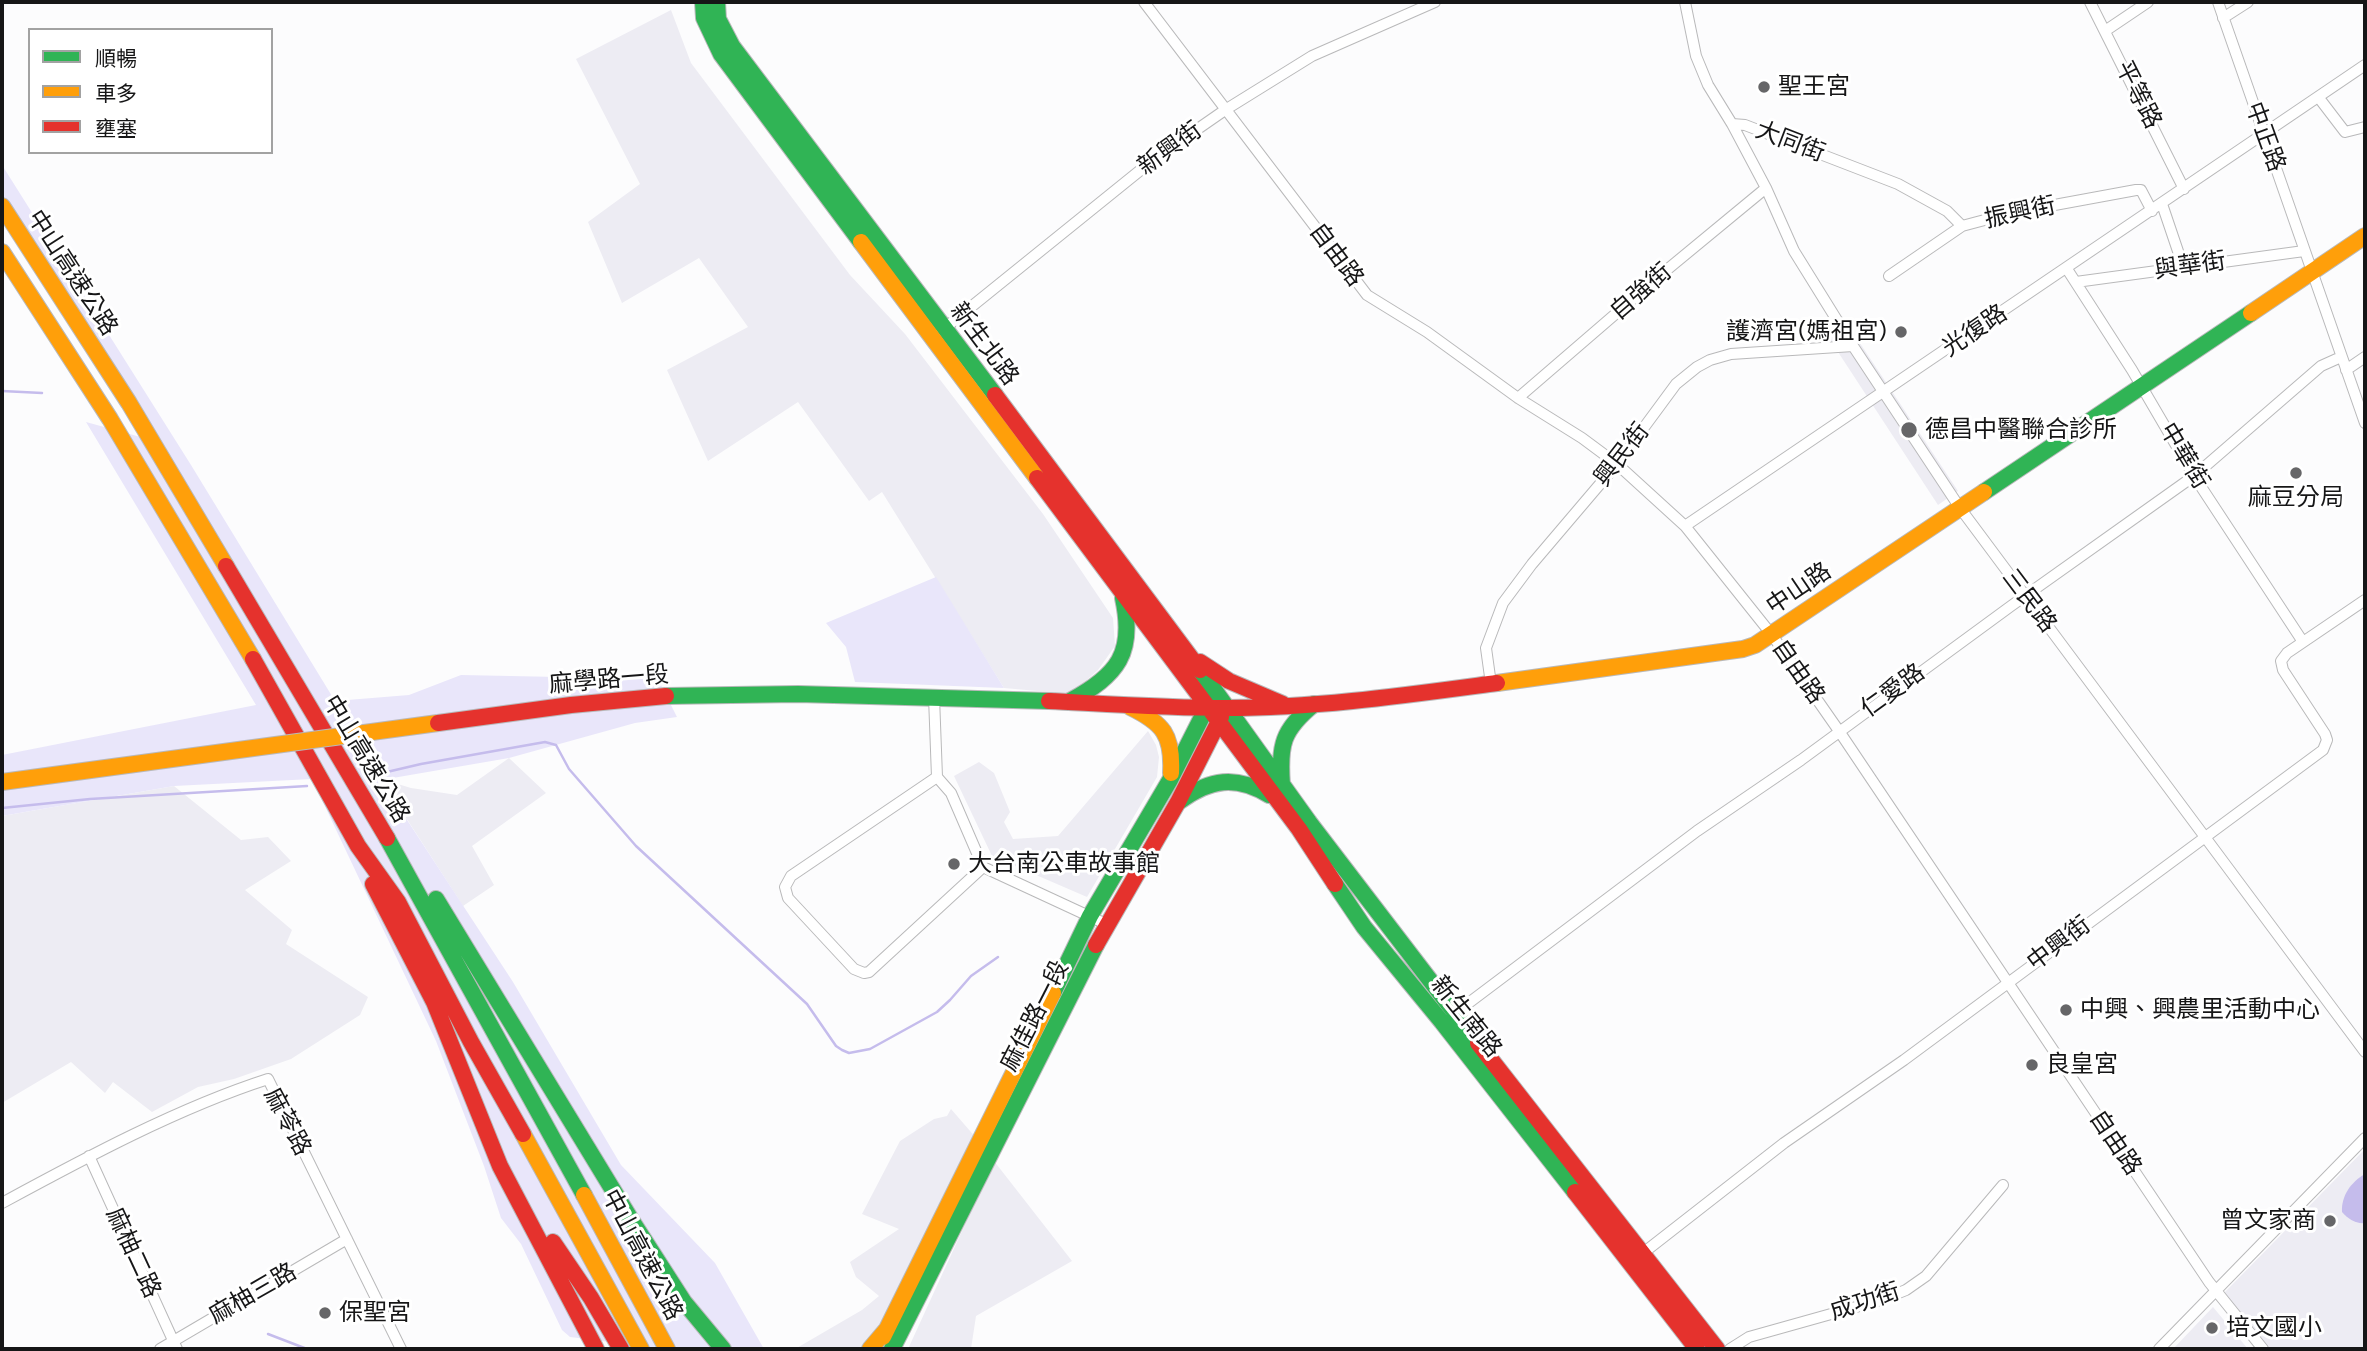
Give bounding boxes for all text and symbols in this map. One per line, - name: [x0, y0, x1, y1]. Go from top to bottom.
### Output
- legend: [28, 28, 273, 154]
- text: 順暢: [95, 46, 137, 71]
- street label: 平等路: [2109, 56, 2167, 134]
- place label: 聖王宮: [1778, 73, 1850, 101]
- marker: 聖王宮: [1756, 79, 1772, 95]
- text: 車多: [95, 81, 137, 106]
- street label: 中正路: [2239, 98, 2291, 176]
- text: 壅塞: [95, 116, 137, 141]
- street label: 新興街: [1132, 116, 1208, 182]
- street label: 大同街: [1751, 116, 1829, 168]
- street label: 振興街: [1982, 191, 2058, 235]
- street label: 中山高速公路: [21, 205, 123, 341]
- street label: 自由路: [1303, 218, 1369, 292]
- street label: 與華街: [2152, 247, 2228, 285]
- street label: 自強街: [1604, 258, 1678, 326]
- street label: 新生北路: [944, 297, 1024, 391]
- street label: 光復路: [1937, 299, 2013, 363]
- place label: 護濟宮(媽祖宮): [1726, 318, 1887, 346]
- marker: 護濟宮(媽祖宮): [1893, 324, 1909, 340]
- place label: 德昌中醫聯合診所: [1925, 416, 2117, 444]
- street label: 興民街: [1588, 418, 1656, 492]
- street label: 中華街: [2153, 418, 2215, 494]
- marker: 德昌中醫聯合診所: [1899, 420, 1919, 440]
- marker: 麻豆分局: [2288, 465, 2304, 481]
- place label: 麻豆分局: [2248, 484, 2344, 512]
- street label: 中山路: [1761, 557, 1837, 621]
- street label: 三民路: [1996, 564, 2062, 638]
- street label: 自由路: [1766, 634, 1830, 710]
- street label: 仁愛路: [1855, 658, 1931, 724]
- street label: 麻學路一段: [548, 660, 670, 700]
- street label: 中山高速公路: [317, 690, 415, 828]
- place label: 大台南公車故事館: [968, 850, 1160, 878]
- marker: 大台南公車故事館: [946, 856, 962, 872]
- street label: 中興街: [2022, 911, 2096, 977]
- street label: 麻佳路一段: [995, 956, 1075, 1076]
- street label: 新生南路: [1425, 971, 1507, 1063]
- place label: 中興、興農里活動中心: [2080, 996, 2320, 1024]
- marker: 中興、興農里活動中心: [2058, 1002, 2074, 1018]
- place label: 良皇宮: [2046, 1051, 2118, 1079]
- marker: 良皇宮: [2024, 1057, 2040, 1073]
- street label: 麻苓路: [257, 1083, 317, 1161]
- street label: 自由路: [2083, 1105, 2147, 1181]
- street label: 中山高速公路: [595, 1185, 689, 1325]
- street label: 麻柚二路: [100, 1203, 166, 1303]
- place label: 曾文家商: [2220, 1207, 2316, 1235]
- marker: 曾文家商: [2322, 1213, 2338, 1229]
- street label: 麻柚三路: [204, 1258, 302, 1330]
- street label: 成功街: [1826, 1277, 1904, 1327]
- place label: 保聖宮: [339, 1299, 411, 1327]
- marker: 保聖宮: [317, 1305, 333, 1321]
- place label: 培文國小: [2226, 1314, 2322, 1342]
- marker: 培文國小: [2204, 1320, 2220, 1336]

